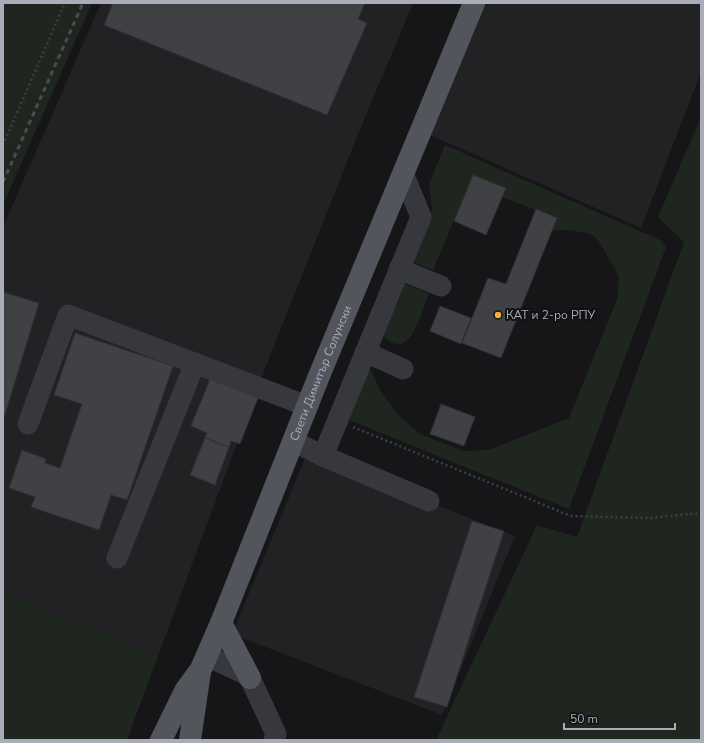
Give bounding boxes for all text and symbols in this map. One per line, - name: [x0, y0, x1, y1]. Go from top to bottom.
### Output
- street label: Свети Димитър Солунски: [286, 303, 355, 443]
- place label: КАТ и 2-ро РПУ: [506, 307, 596, 323]
- marker: КАТ и 2-ро РПУ: [493, 310, 503, 320]
- scale bar: [564, 705, 675, 731]
- text: 50 m: [570, 711, 598, 727]

